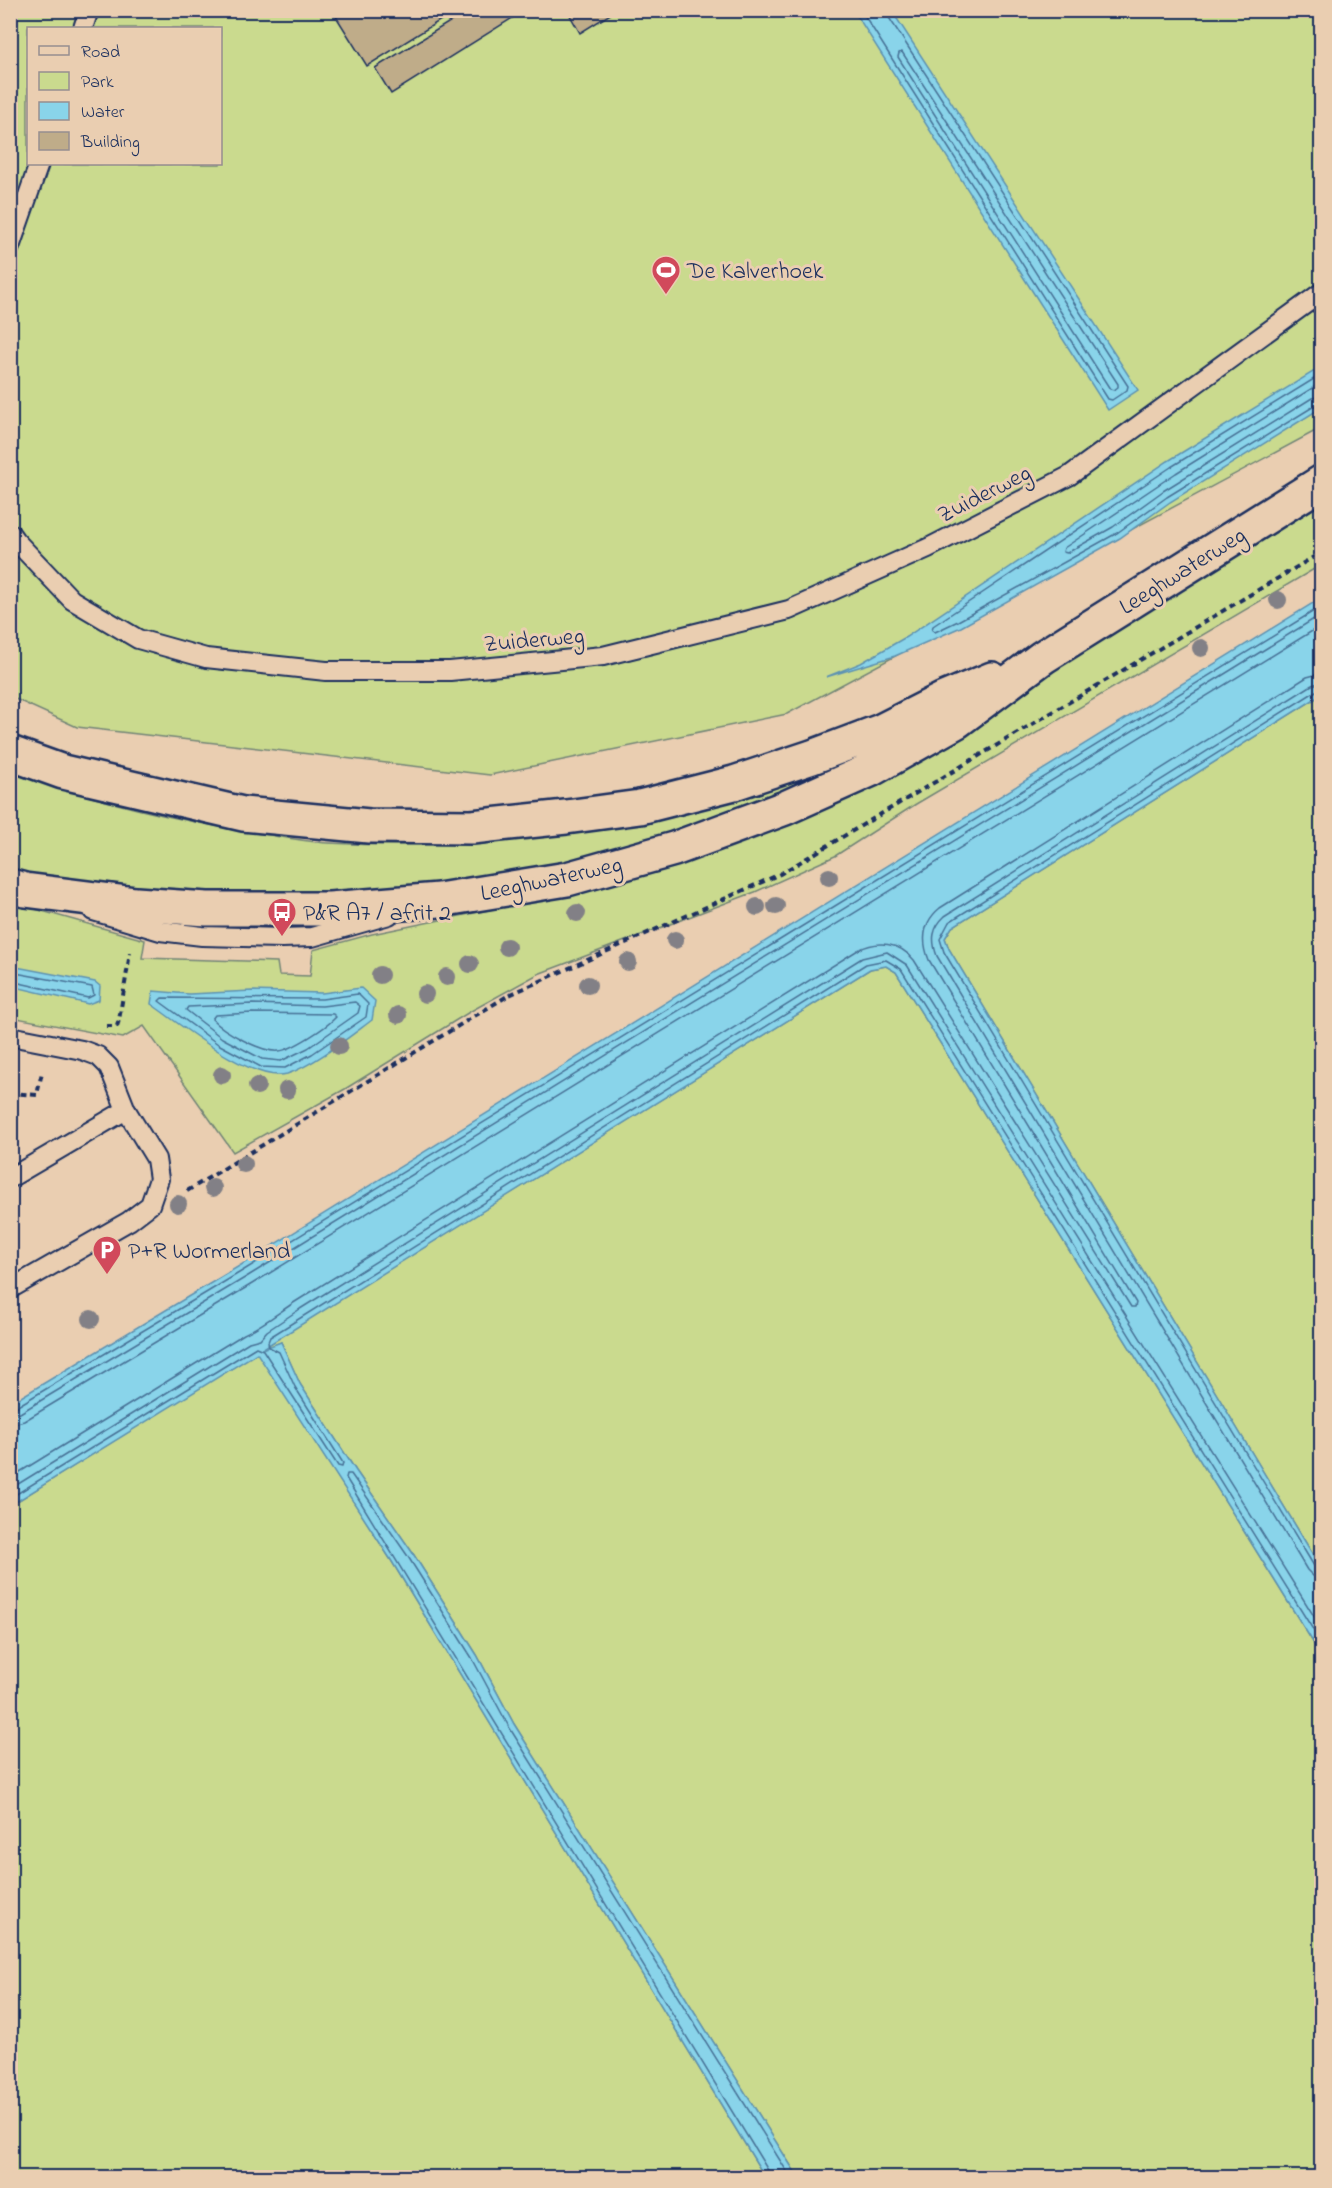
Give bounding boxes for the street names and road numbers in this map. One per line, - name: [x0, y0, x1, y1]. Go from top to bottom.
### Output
- street label: Zuiderweg: [932, 457, 1038, 534]
- street label: Leeghwaterweg: [1113, 519, 1254, 625]
- street label: Zuiderweg: [483, 620, 586, 663]
- street label: Leeghwaterweg: [478, 848, 626, 913]

